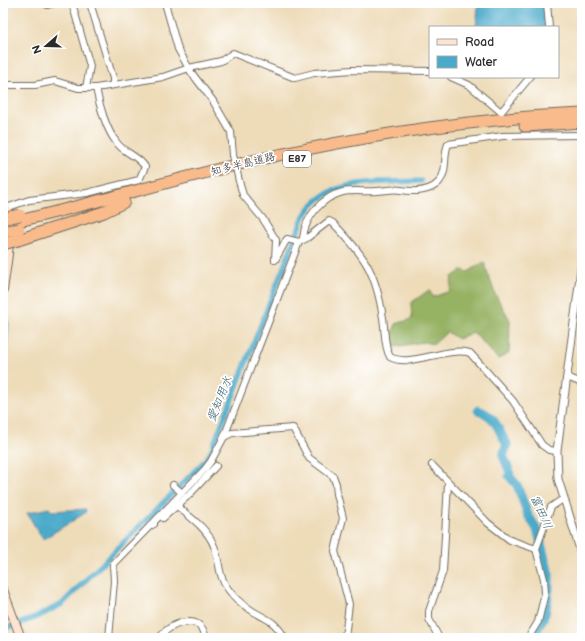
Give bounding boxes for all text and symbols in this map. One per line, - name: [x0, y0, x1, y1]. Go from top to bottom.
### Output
- north arrow: [26, 26, 66, 66]
- legend: [429, 26, 559, 78]
- text: Road: [465, 35, 494, 50]
- text: N: [30, 43, 45, 55]
- text: Water: [465, 55, 497, 70]
- street label: 知多半島道路: [209, 150, 277, 178]
- road number: E87: [283, 151, 311, 167]
- water label: 愛知用水: [204, 374, 236, 424]
- water label: 富田川: [527, 492, 555, 532]

